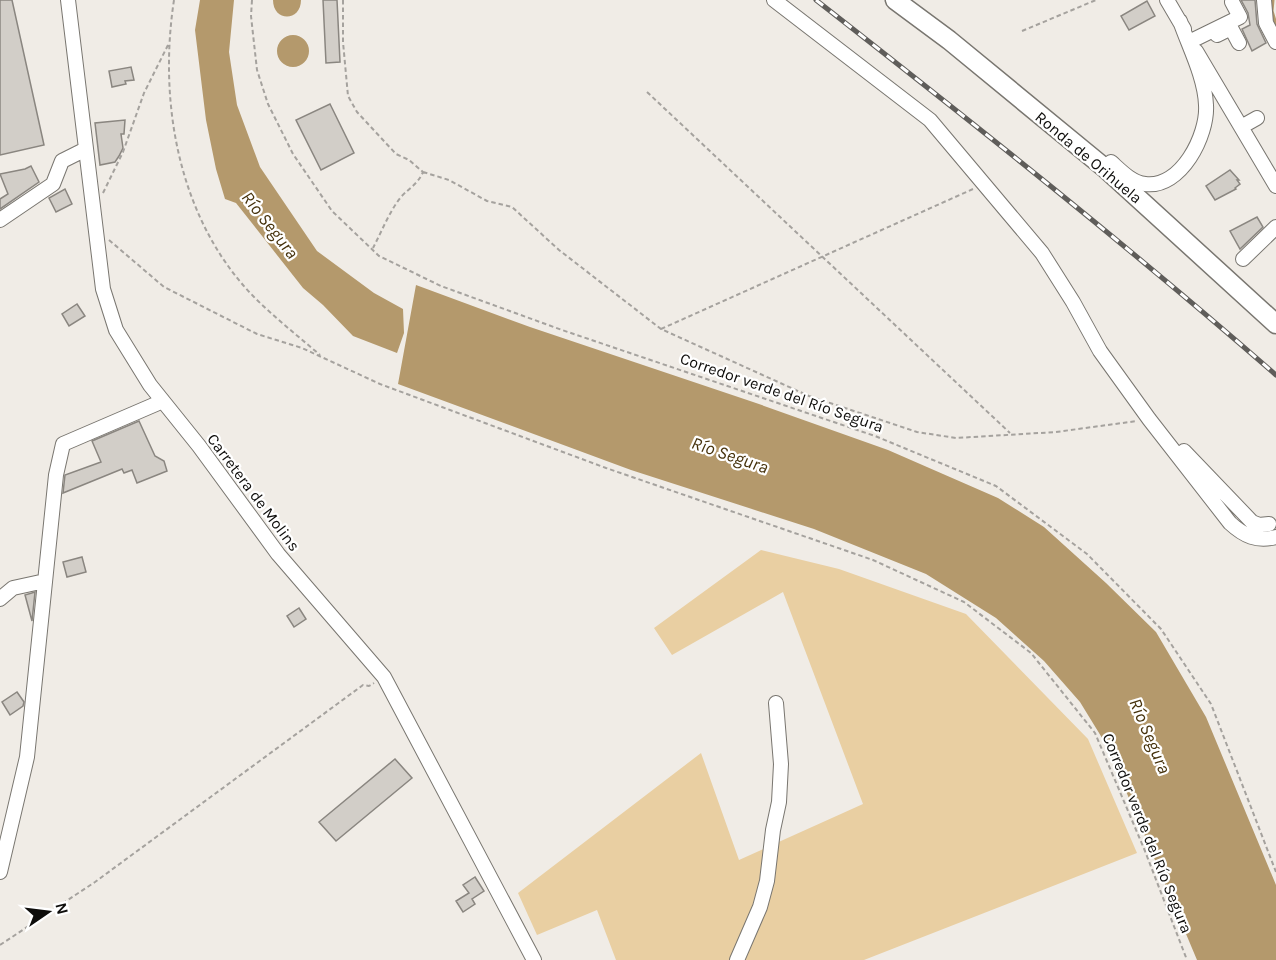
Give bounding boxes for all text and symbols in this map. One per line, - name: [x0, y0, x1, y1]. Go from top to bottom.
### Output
- street label: Ronda de Orihuela: [1031, 107, 1146, 208]
- water label: Río Segura: [237, 187, 303, 263]
- street label: Corredor verde del Río Segura: [678, 349, 886, 436]
- street label: Carretera de Molins: [203, 430, 304, 555]
- water label: Río Segura: [689, 432, 771, 478]
- water label: Río Segura: [1124, 695, 1176, 777]
- street label: Corredor verde del Río Segura: [1099, 730, 1196, 936]
- north arrow: [18, 882, 78, 942]
- text: N: [51, 901, 73, 916]

